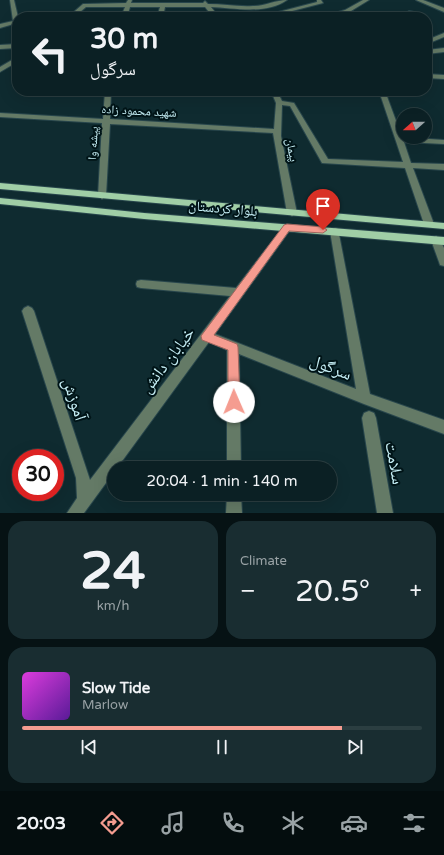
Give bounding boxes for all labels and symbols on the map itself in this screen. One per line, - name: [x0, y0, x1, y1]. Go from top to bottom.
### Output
- street label: شهید محمود زاده: [101, 102, 177, 120]
- north arrow: [396, 108, 432, 144]
- street label: پیشه وا: [85, 125, 101, 160]
- street label: پیمان: [283, 137, 301, 163]
- pin: [306, 189, 340, 230]
- street label: بلوار کردستان: [188, 197, 258, 220]
- street label: خیابان دانش: [136, 323, 199, 398]
- street label: سرگول: [307, 350, 355, 385]
- street label: آموزش: [58, 375, 91, 424]
- position arrow: [213, 381, 255, 423]
- street label: سلامت: [380, 440, 409, 486]
- speed limit sign: 30: [12, 449, 64, 501]

